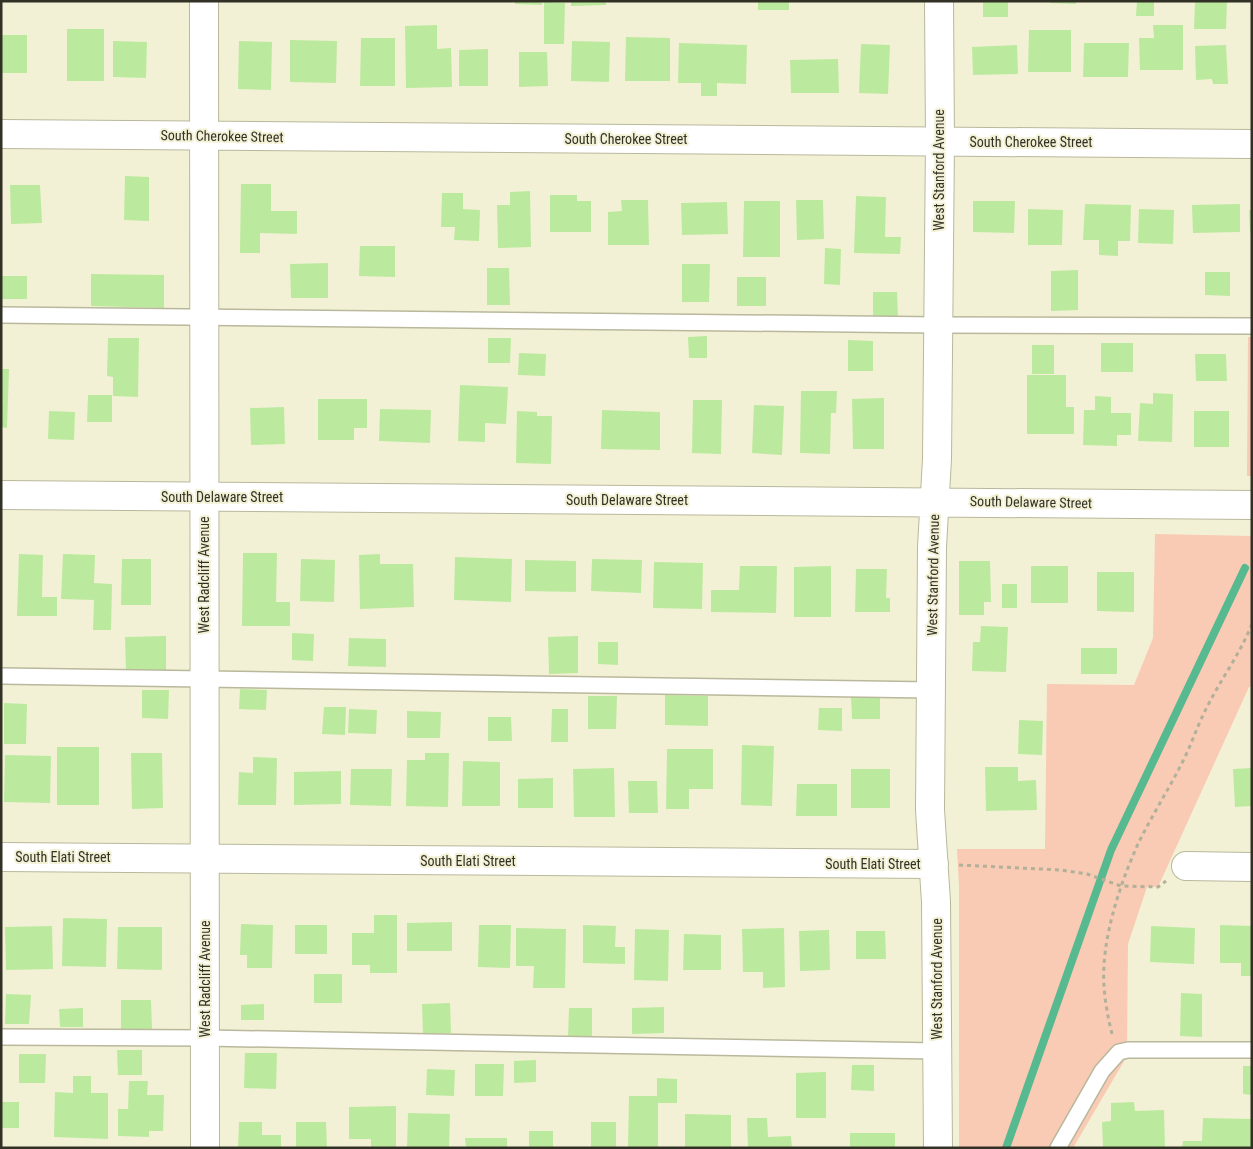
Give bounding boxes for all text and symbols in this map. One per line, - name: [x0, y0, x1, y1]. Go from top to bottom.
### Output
- street label: West Stanford Avenue: [931, 109, 947, 231]
- street label: South Cherokee Street: [160, 127, 284, 145]
- street label: South Cherokee Street: [565, 131, 687, 147]
- street label: South Cherokee Street: [970, 134, 1092, 150]
- street label: South Delaware Street: [161, 489, 283, 505]
- street label: South Delaware Street: [566, 492, 688, 508]
- street label: South Delaware Street: [970, 493, 1092, 511]
- street label: West Stanford Avenue: [924, 514, 942, 636]
- street label: West Radcliff Avenue: [196, 516, 212, 634]
- street label: South Elati Street: [15, 849, 111, 865]
- street label: South Elati Street: [420, 853, 516, 869]
- street label: South Elati Street: [825, 856, 921, 872]
- street label: West Stanford Avenue: [929, 918, 945, 1040]
- street label: West Radcliff Avenue: [197, 920, 213, 1038]

